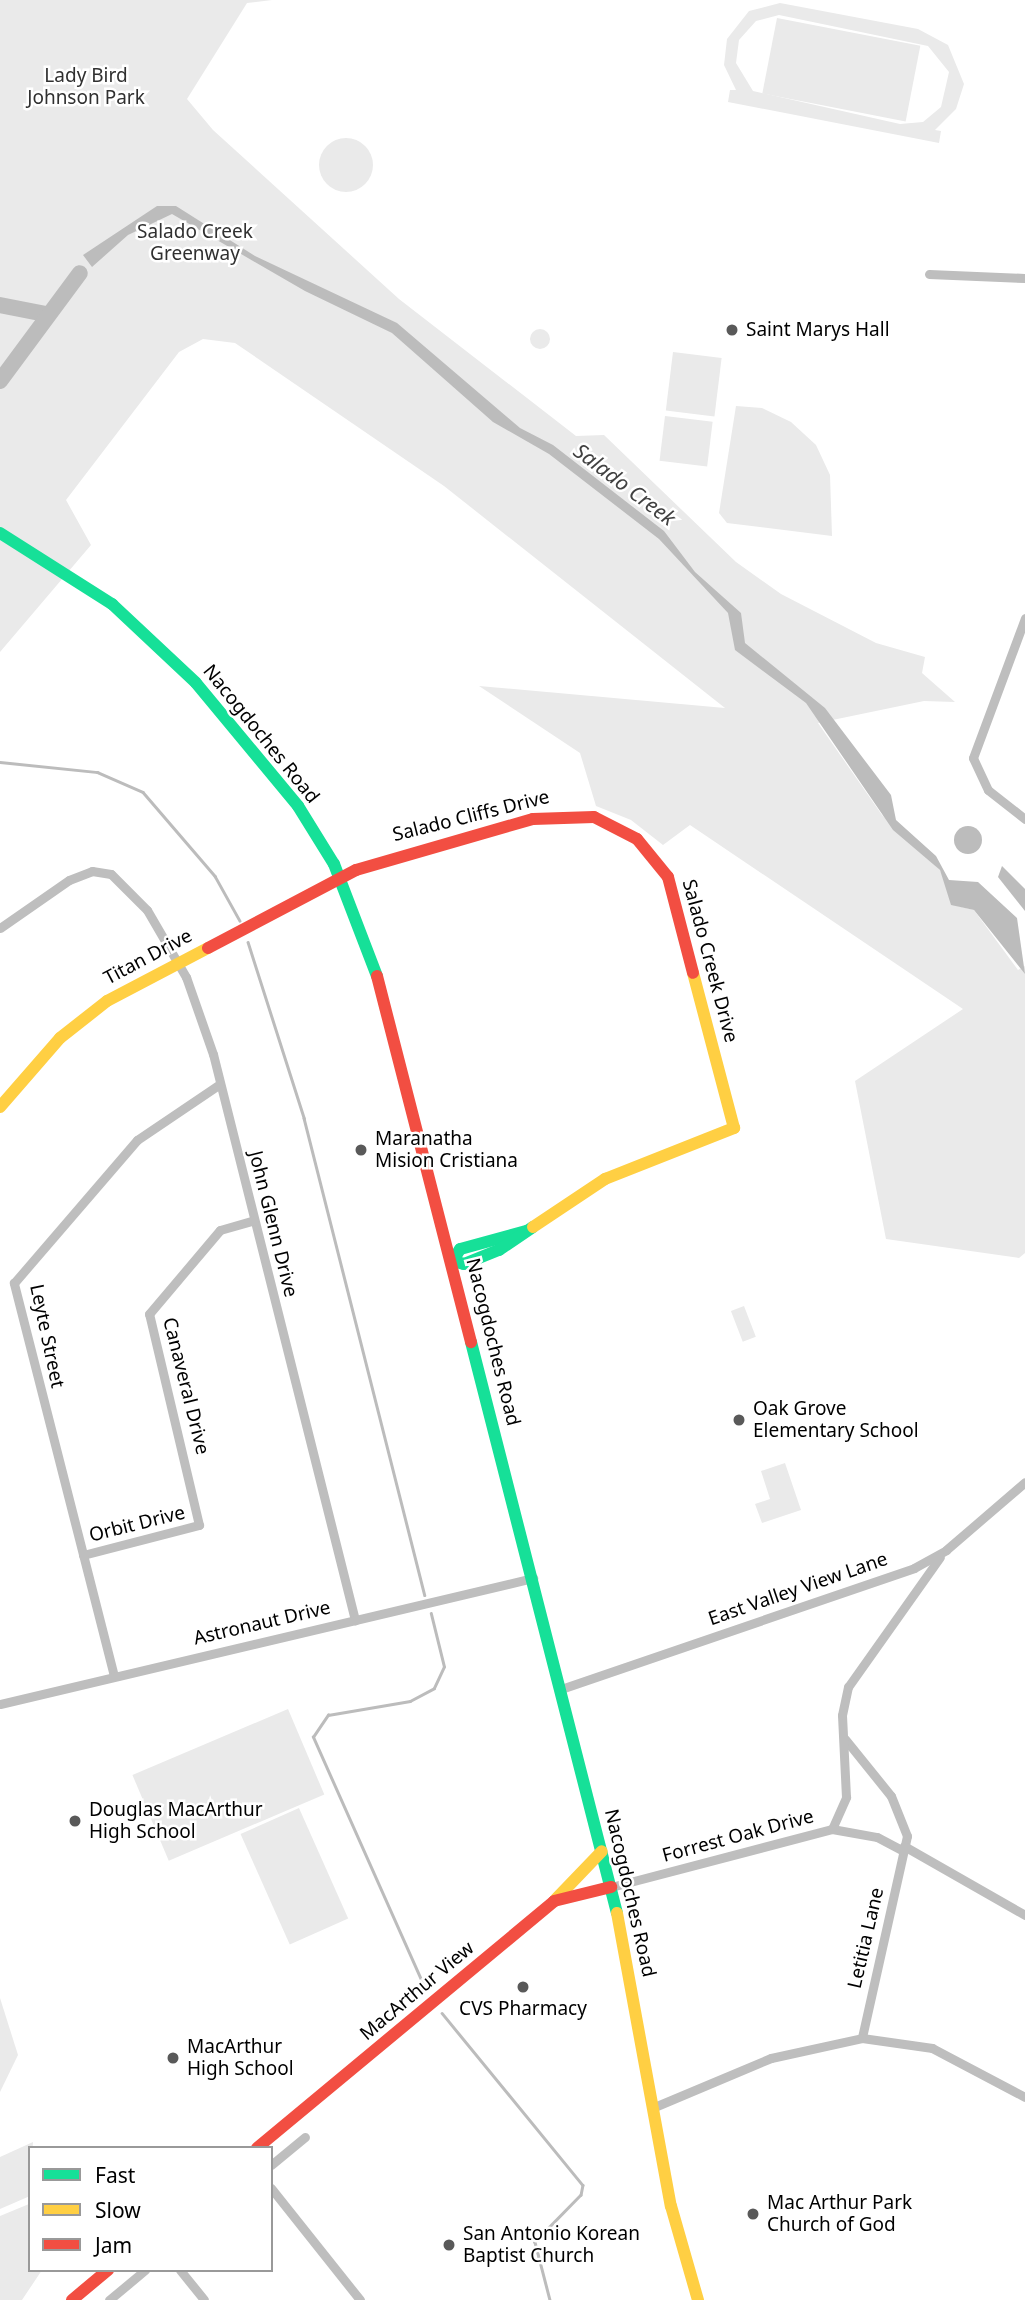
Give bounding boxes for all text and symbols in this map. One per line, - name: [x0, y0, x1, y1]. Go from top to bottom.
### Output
- park label: Lady Bird Johnson Park: [27, 65, 145, 109]
- park label: Salado Creek Greenway: [137, 221, 253, 265]
- place label: Saint Marys Hall: [746, 319, 890, 341]
- marker: Saint Marys Hall: [724, 322, 740, 338]
- water label: Salado Creek: [569, 438, 681, 530]
- street label: Nacogdoches Road: [198, 660, 324, 808]
- street label: Salado Cliffs Drive: [390, 786, 552, 846]
- street label: Salado Creek Drive: [677, 877, 743, 1045]
- street label: Titan Drive: [100, 924, 196, 990]
- place label: Maranatha Mision Cristiana: [375, 1128, 518, 1172]
- marker: Maranatha Mision Cristiana: [353, 1142, 369, 1158]
- street label: John Glenn Drive: [244, 1148, 302, 1300]
- street label: Nacogdoches Road: [461, 1256, 525, 1428]
- street label: Leyte Street: [25, 1282, 69, 1390]
- street label: Canaveral Drive: [158, 1315, 214, 1457]
- place label: Oak Grove Elementary School: [753, 1398, 919, 1442]
- marker: Oak Grove Elementary School: [731, 1412, 747, 1428]
- street label: Orbit Drive: [87, 1501, 187, 1547]
- street label: East Valley View Lane: [705, 1548, 891, 1630]
- street label: Astronaut Drive: [191, 1596, 333, 1650]
- place label: Douglas MacArthur High School: [89, 1799, 263, 1843]
- street label: Forrest Oak Drive: [660, 1805, 816, 1867]
- street label: Nacogdoches Road: [600, 1807, 660, 1979]
- marker: Douglas MacArthur High School: [67, 1813, 83, 1829]
- street label: Letitia Lane: [843, 1885, 889, 1991]
- street label: MacArthur View: [355, 1937, 479, 2045]
- marker: CVS Pharmacy: [515, 1979, 531, 1995]
- place label: CVS Pharmacy: [459, 1998, 587, 2020]
- place label: MacArthur High School: [187, 2036, 294, 2080]
- marker: MacArthur High School: [165, 2050, 181, 2066]
- legend: [28, 2146, 273, 2272]
- text: Fast: [95, 2161, 135, 2189]
- place label: Mac Arthur Park Church of God: [767, 2192, 912, 2236]
- text: Slow: [95, 2196, 141, 2224]
- marker: Mac Arthur Park Church of God: [745, 2206, 761, 2222]
- place label: San Antonio Korean Baptist Church: [463, 2223, 640, 2267]
- text: Jam: [95, 2231, 132, 2259]
- marker: San Antonio Korean Baptist Church: [441, 2237, 457, 2253]

